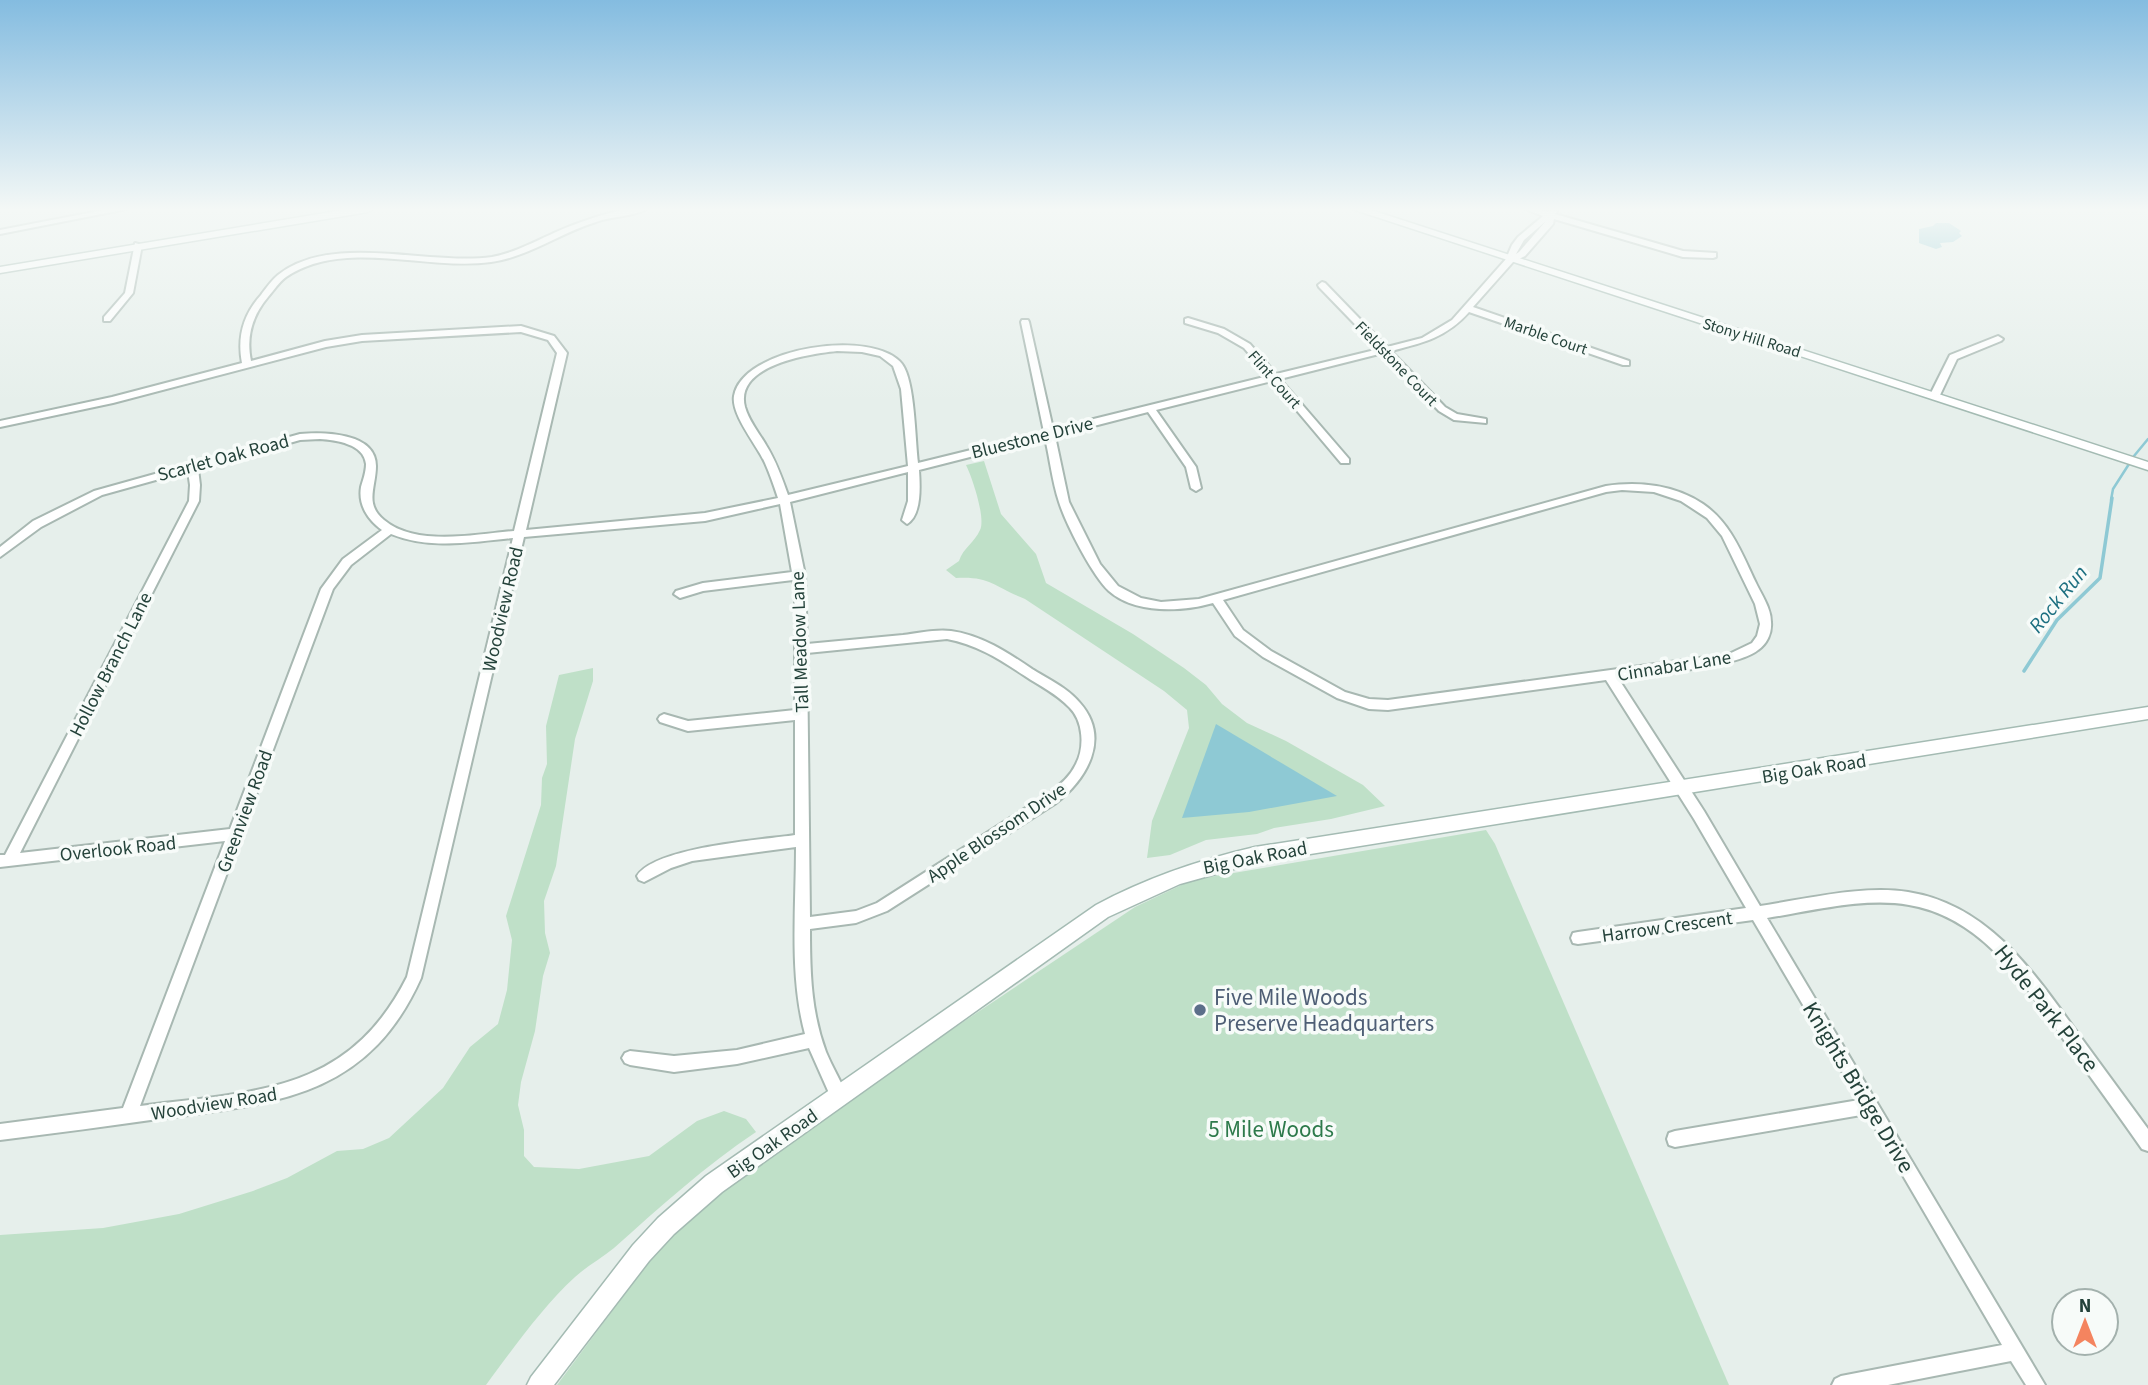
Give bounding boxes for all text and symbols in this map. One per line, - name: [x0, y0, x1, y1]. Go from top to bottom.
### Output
- street label: Marble Court: [1501, 311, 1591, 361]
- street label: Stony Hill Road: [1700, 313, 1803, 363]
- street label: Fieldstone Court: [1350, 316, 1443, 411]
- street label: Flint Court: [1243, 346, 1306, 414]
- street label: Bluestone Drive: [969, 410, 1096, 467]
- street label: Scarlet Oak Road: [155, 428, 292, 489]
- street label: Woodview Road: [476, 544, 531, 674]
- water label: Rock Run: [2021, 559, 2095, 639]
- street label: Tall Meadow Lane: [785, 571, 816, 713]
- street label: Hollow Branch Lane: [63, 588, 159, 742]
- street label: Cinnabar Lane: [1615, 644, 1733, 689]
- street label: Greenview Road: [211, 746, 280, 877]
- street label: Big Oak Road: [1760, 748, 1868, 791]
- street label: Apple Blossom Drive: [922, 777, 1072, 890]
- street label: Overlook Road: [59, 830, 178, 869]
- street label: Big Oak Road: [1201, 835, 1310, 882]
- street label: Harrow Crescent: [1600, 905, 1735, 950]
- street label: Hyde Park Place: [1986, 938, 2107, 1079]
- place label: Five Mile Woods Preserve Headquarters: [1214, 981, 1434, 1040]
- street label: Knights Bridge Drive: [1794, 995, 1923, 1179]
- marker: Five Mile Woods Preserve Headquarters: [1192, 1002, 1208, 1018]
- street label: Woodview Road: [149, 1081, 279, 1128]
- street label: Big Oak Road: [722, 1103, 824, 1186]
- park label: 5 Mile Woods: [1208, 1113, 1334, 1146]
- north arrow: [2050, 1287, 2120, 1357]
- text: N: [2079, 1293, 2091, 1320]

